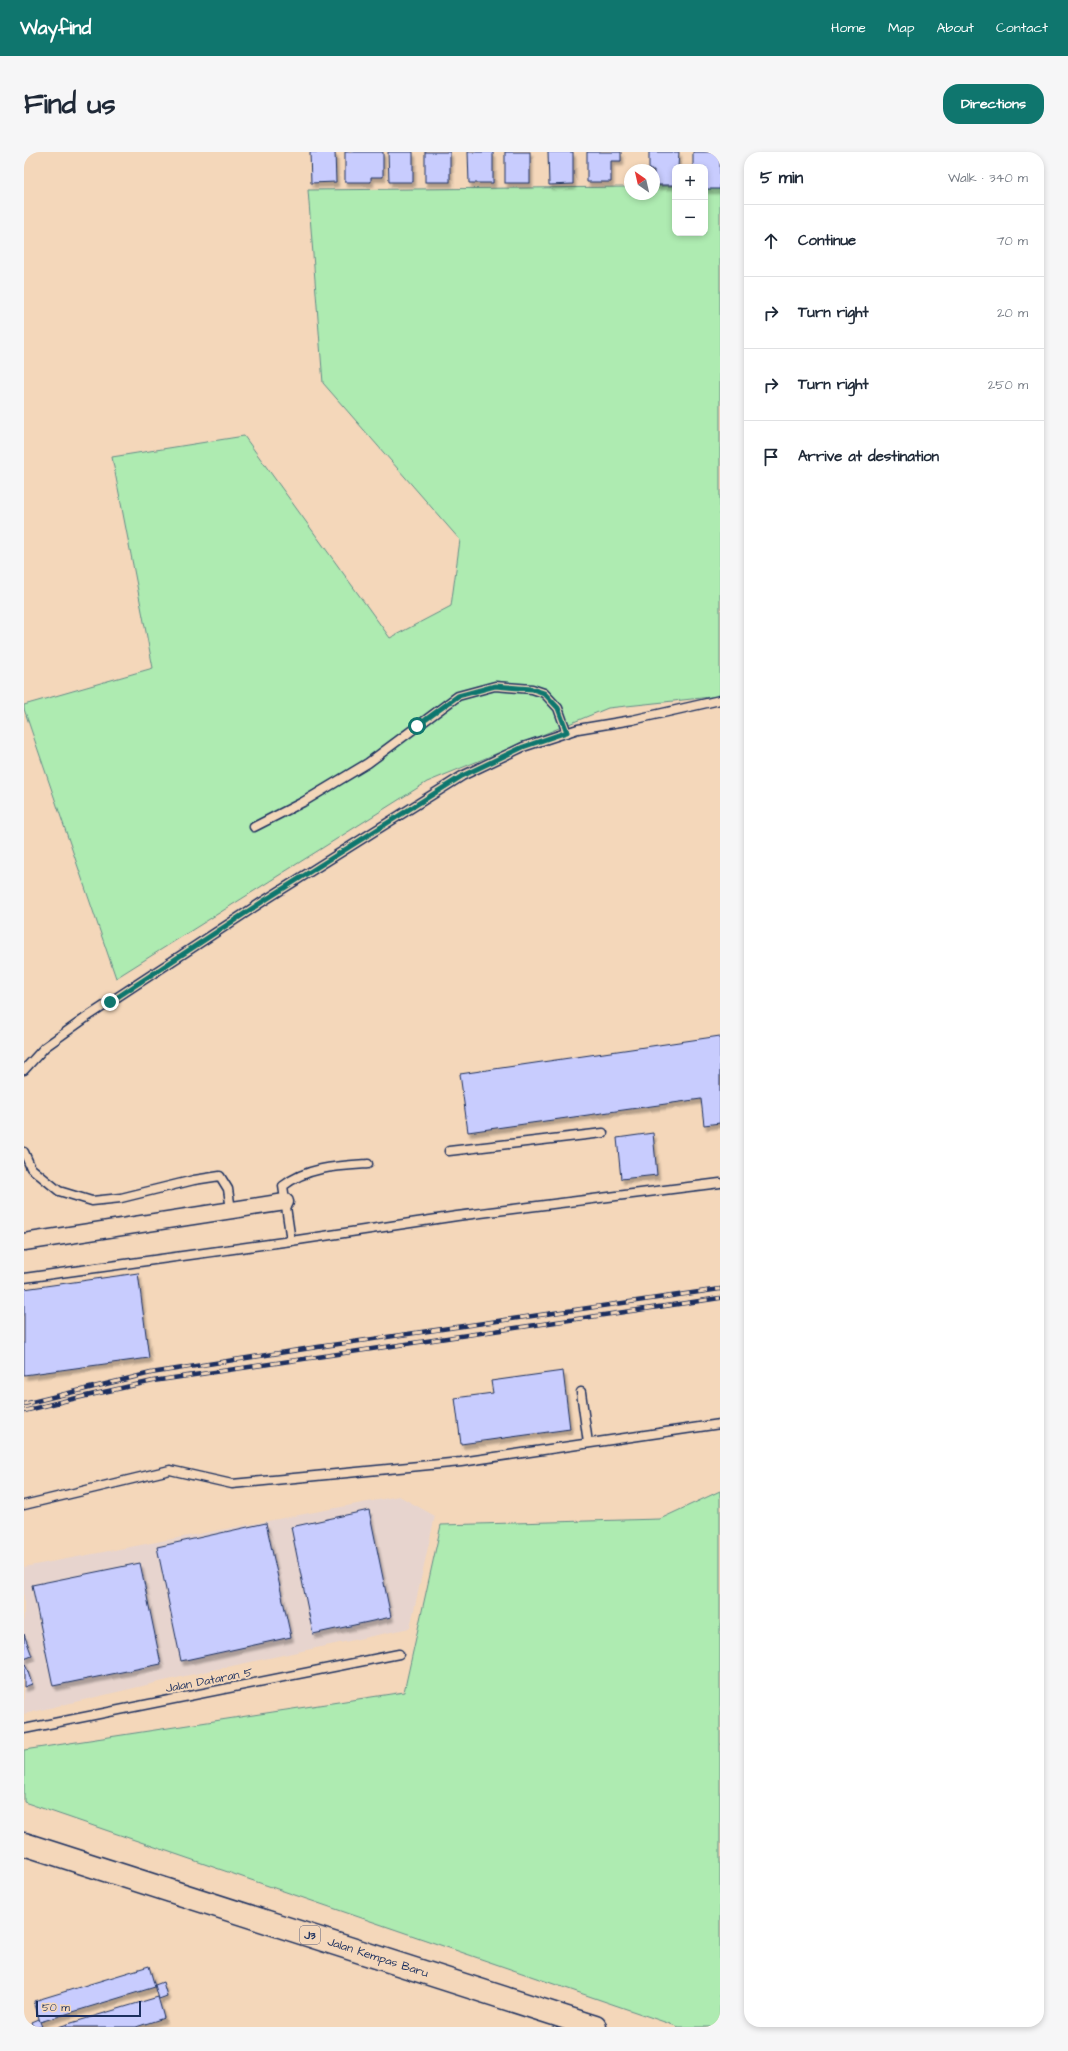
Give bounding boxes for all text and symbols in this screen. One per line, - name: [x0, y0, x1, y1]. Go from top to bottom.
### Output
- text: Wayfind: [20, 15, 91, 42]
- text: Home: [831, 18, 866, 38]
- text: Map: [888, 18, 914, 38]
- text: About: [936, 18, 974, 38]
- text: Contact: [996, 18, 1048, 38]
- button: Directions: [943, 84, 1044, 124]
- text: Find us: [24, 85, 115, 124]
- north arrow: [624, 164, 660, 200]
- map controls: [672, 164, 708, 236]
- button: +: [672, 164, 708, 200]
- text: 5 min: [760, 166, 803, 190]
- text: Walk · 340 m: [948, 169, 1028, 187]
- button: −: [672, 200, 708, 236]
- icon: ahead: [760, 230, 782, 252]
- text: Continue: [798, 230, 856, 251]
- text: 70 m: [996, 232, 1028, 250]
- icon: right: [760, 302, 782, 324]
- text: Turn right: [798, 302, 869, 323]
- text: 20 m: [997, 304, 1028, 322]
- icon: right: [760, 374, 782, 396]
- text: Turn right: [798, 374, 869, 395]
- text: 250 m: [988, 376, 1028, 394]
- icon: arrive: [760, 446, 782, 468]
- text: Arrive at destination: [798, 446, 939, 467]
- route start: [408, 717, 426, 735]
- route end: [101, 993, 119, 1011]
- street label: Jalan Dataran 5: [164, 1664, 254, 1697]
- road number: J3: [300, 1926, 320, 1944]
- street label: Jalan Kempas Baru: [325, 1933, 431, 1982]
- scale bar: [36, 1999, 141, 2018]
- text: 50 m: [42, 2000, 70, 2015]

